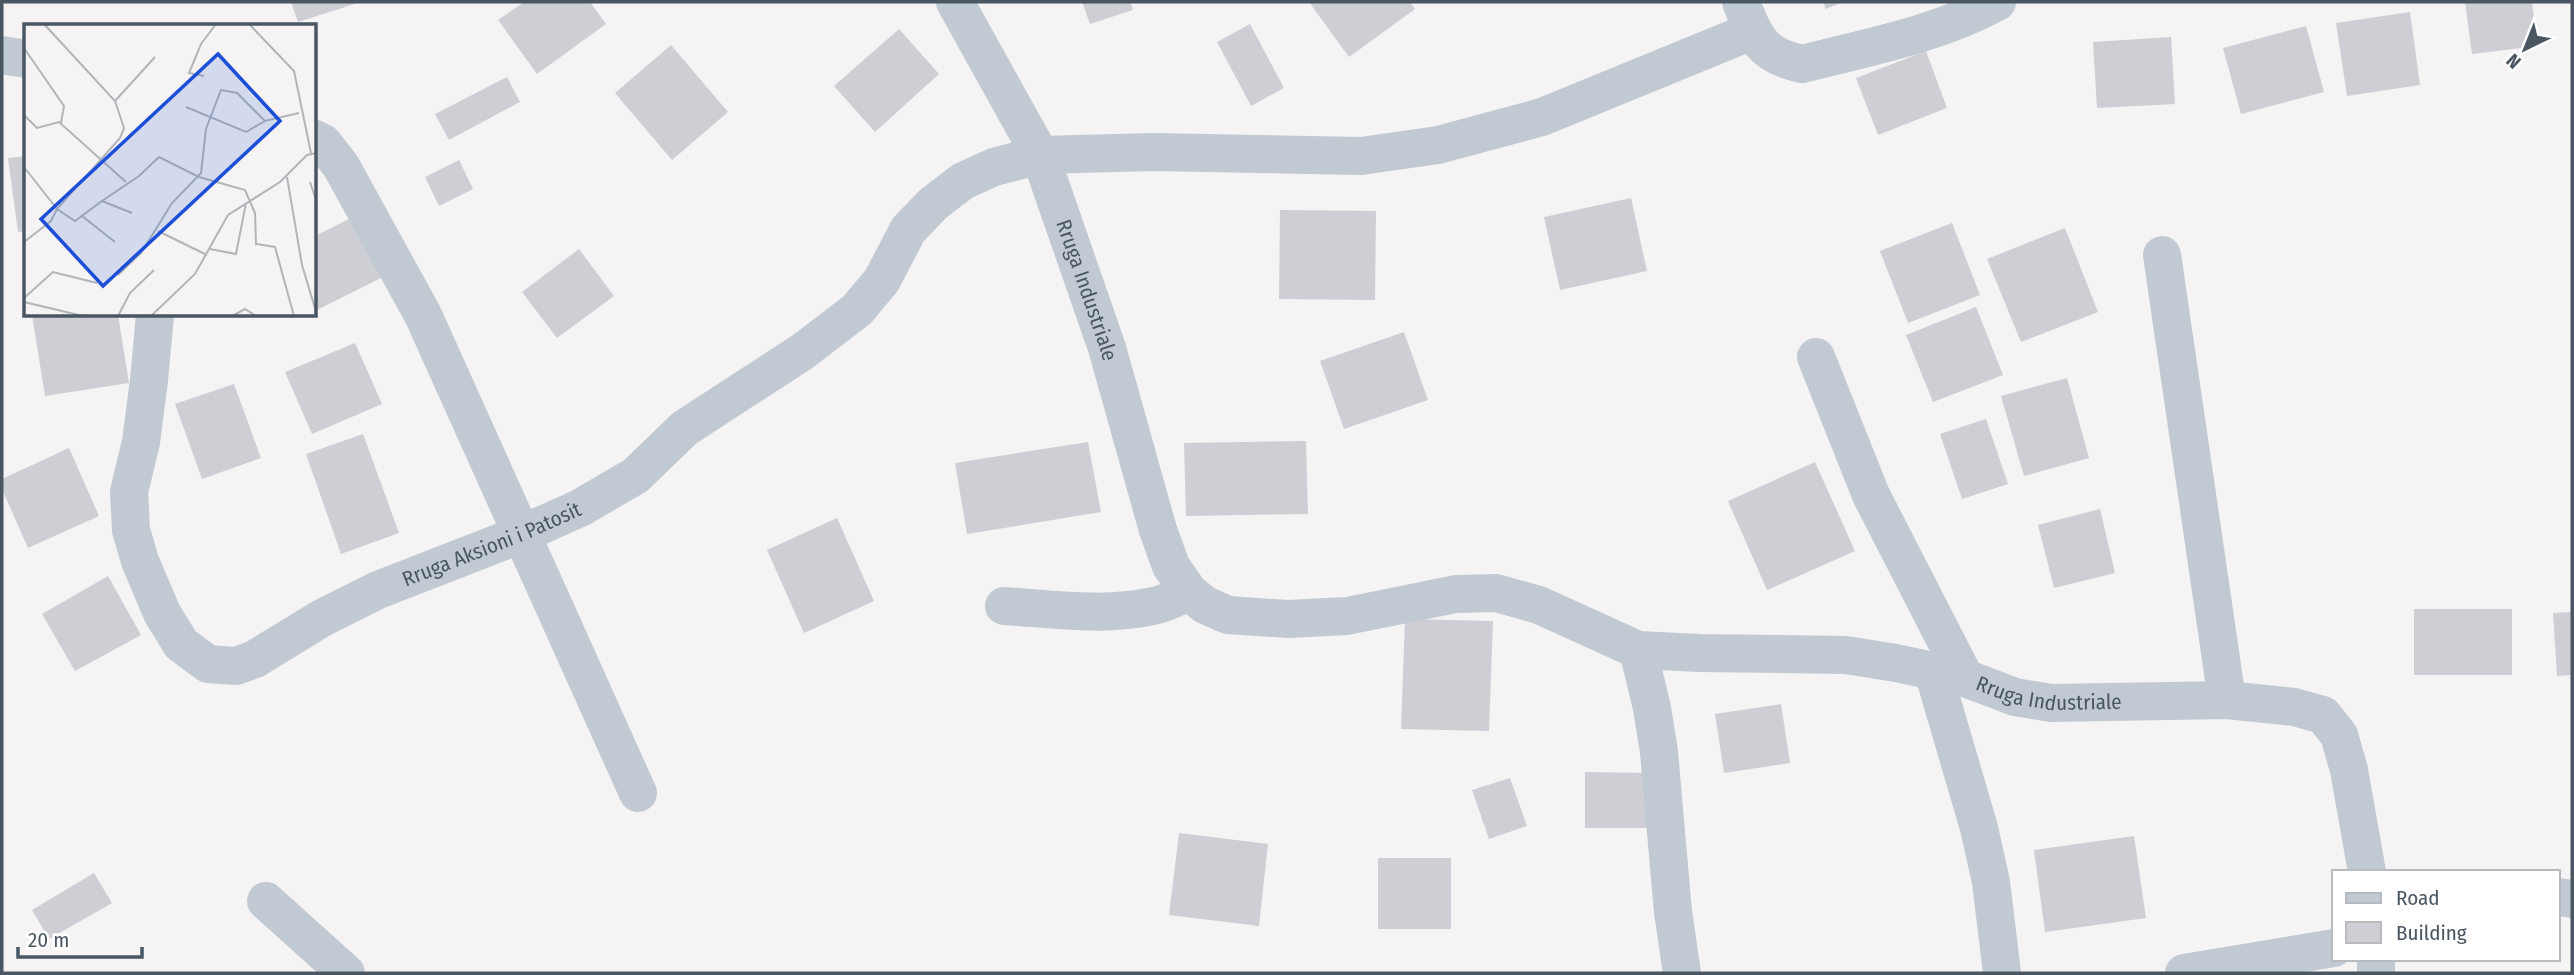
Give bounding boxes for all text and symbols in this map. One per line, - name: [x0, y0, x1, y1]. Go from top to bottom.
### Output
- north arrow: [2490, 14, 2560, 84]
- inset map: [24, 24, 317, 317]
- text: N: [2502, 49, 2526, 73]
- street label: Rruga Industriale: [1050, 216, 1123, 364]
- street label: Rruga Aksioni i Patosit: [398, 496, 585, 592]
- street label: Rruga Industriale: [1972, 670, 2122, 717]
- legend: [2332, 870, 2560, 961]
- text: Road: [2396, 885, 2440, 911]
- scale bar: [18, 916, 142, 960]
- text: Building: [2396, 920, 2467, 946]
- text: 20 m: [28, 927, 69, 953]

